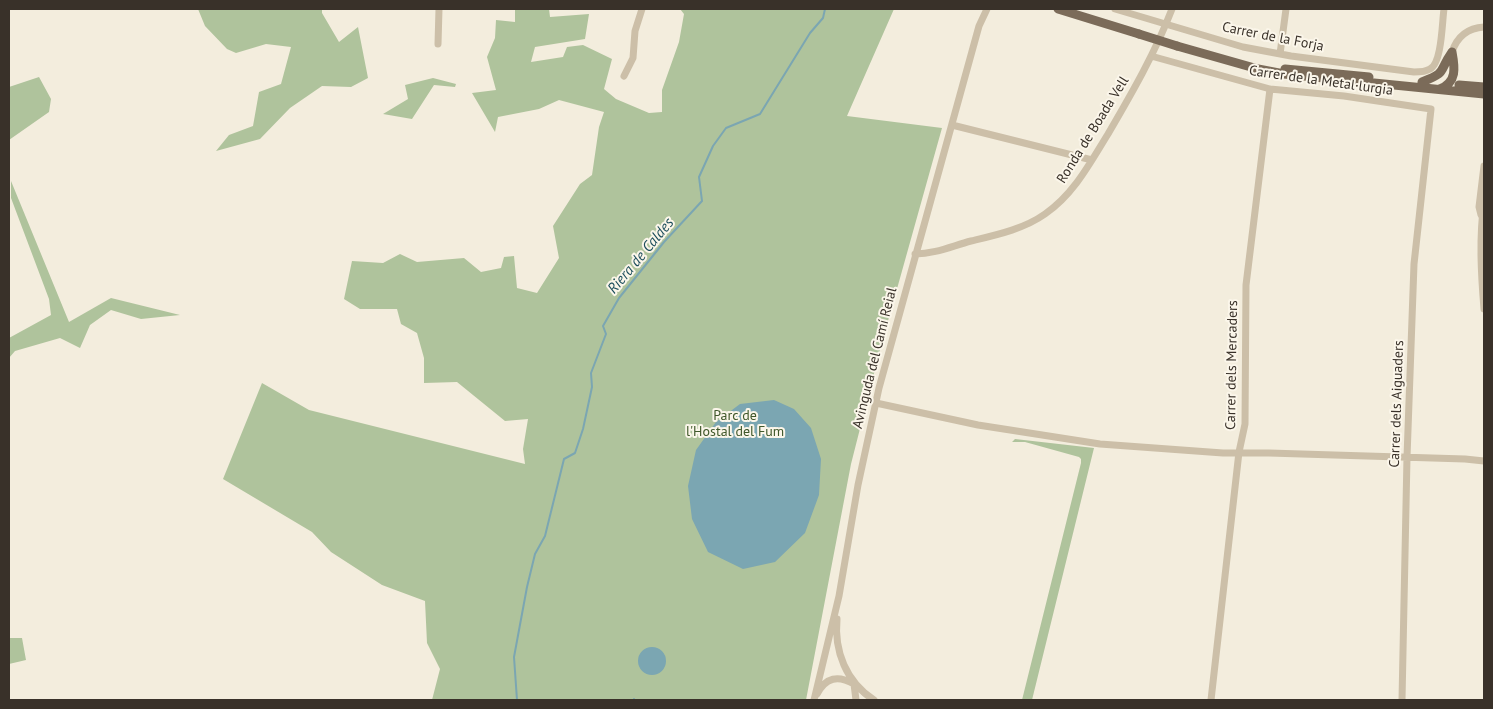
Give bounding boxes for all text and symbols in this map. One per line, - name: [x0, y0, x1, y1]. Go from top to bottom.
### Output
- street label: Carrer de la Forja: [1221, 19, 1325, 55]
- street label: Carrer de la Metal·lurgia: [1248, 63, 1394, 99]
- street label: Ronda de Boada Vell: [1053, 74, 1133, 186]
- water label: Riera de Caldes: [604, 214, 678, 298]
- street label: Avinguda del Camí Reial: [849, 286, 901, 430]
- street label: Carrer dels Mercaders: [1222, 300, 1242, 430]
- street label: Carrer dels Aiguaders: [1386, 340, 1408, 468]
- park label: Parc de l'Hostal del Fum: [686, 408, 784, 441]

